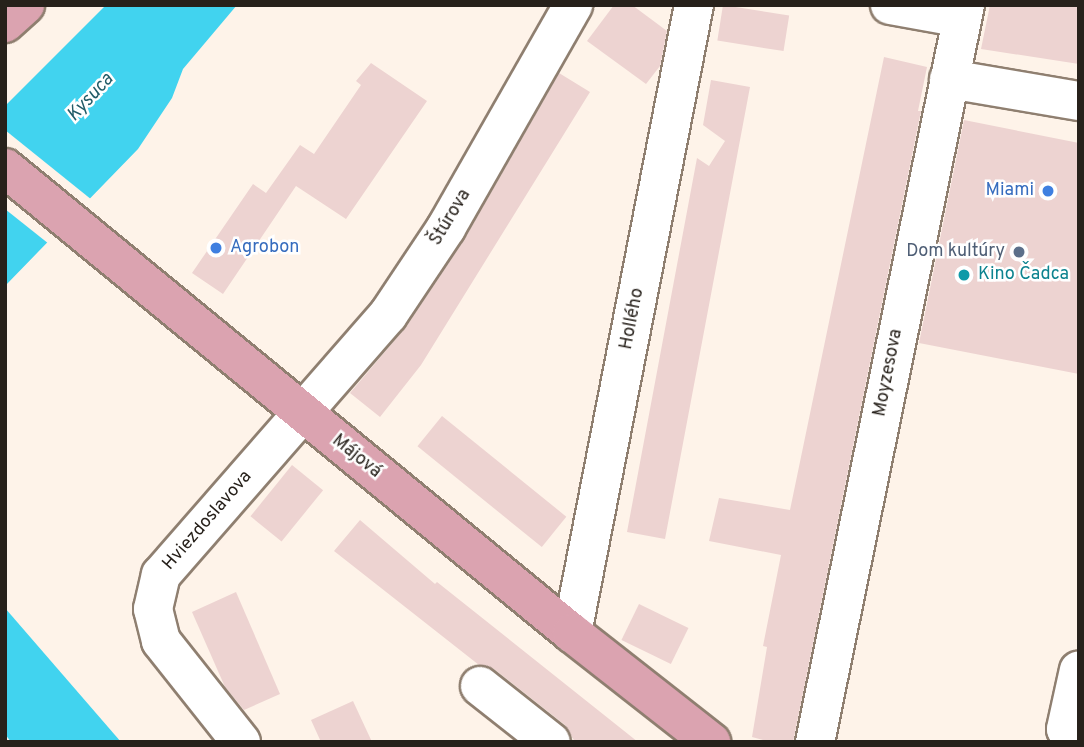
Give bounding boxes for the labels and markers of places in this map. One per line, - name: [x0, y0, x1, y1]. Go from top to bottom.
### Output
- place label: Miami: [985, 180, 1034, 202]
- marker: Miami: [1040, 183, 1056, 199]
- place label: Agrobon: [230, 237, 299, 259]
- marker: Agrobon: [208, 240, 224, 256]
- place label: Dom kultúry: [906, 241, 1005, 263]
- marker: Dom kultúry: [1011, 244, 1027, 260]
- place label: Kino Čadca: [978, 264, 1069, 286]
- marker: Kino Čadca: [956, 267, 972, 283]

